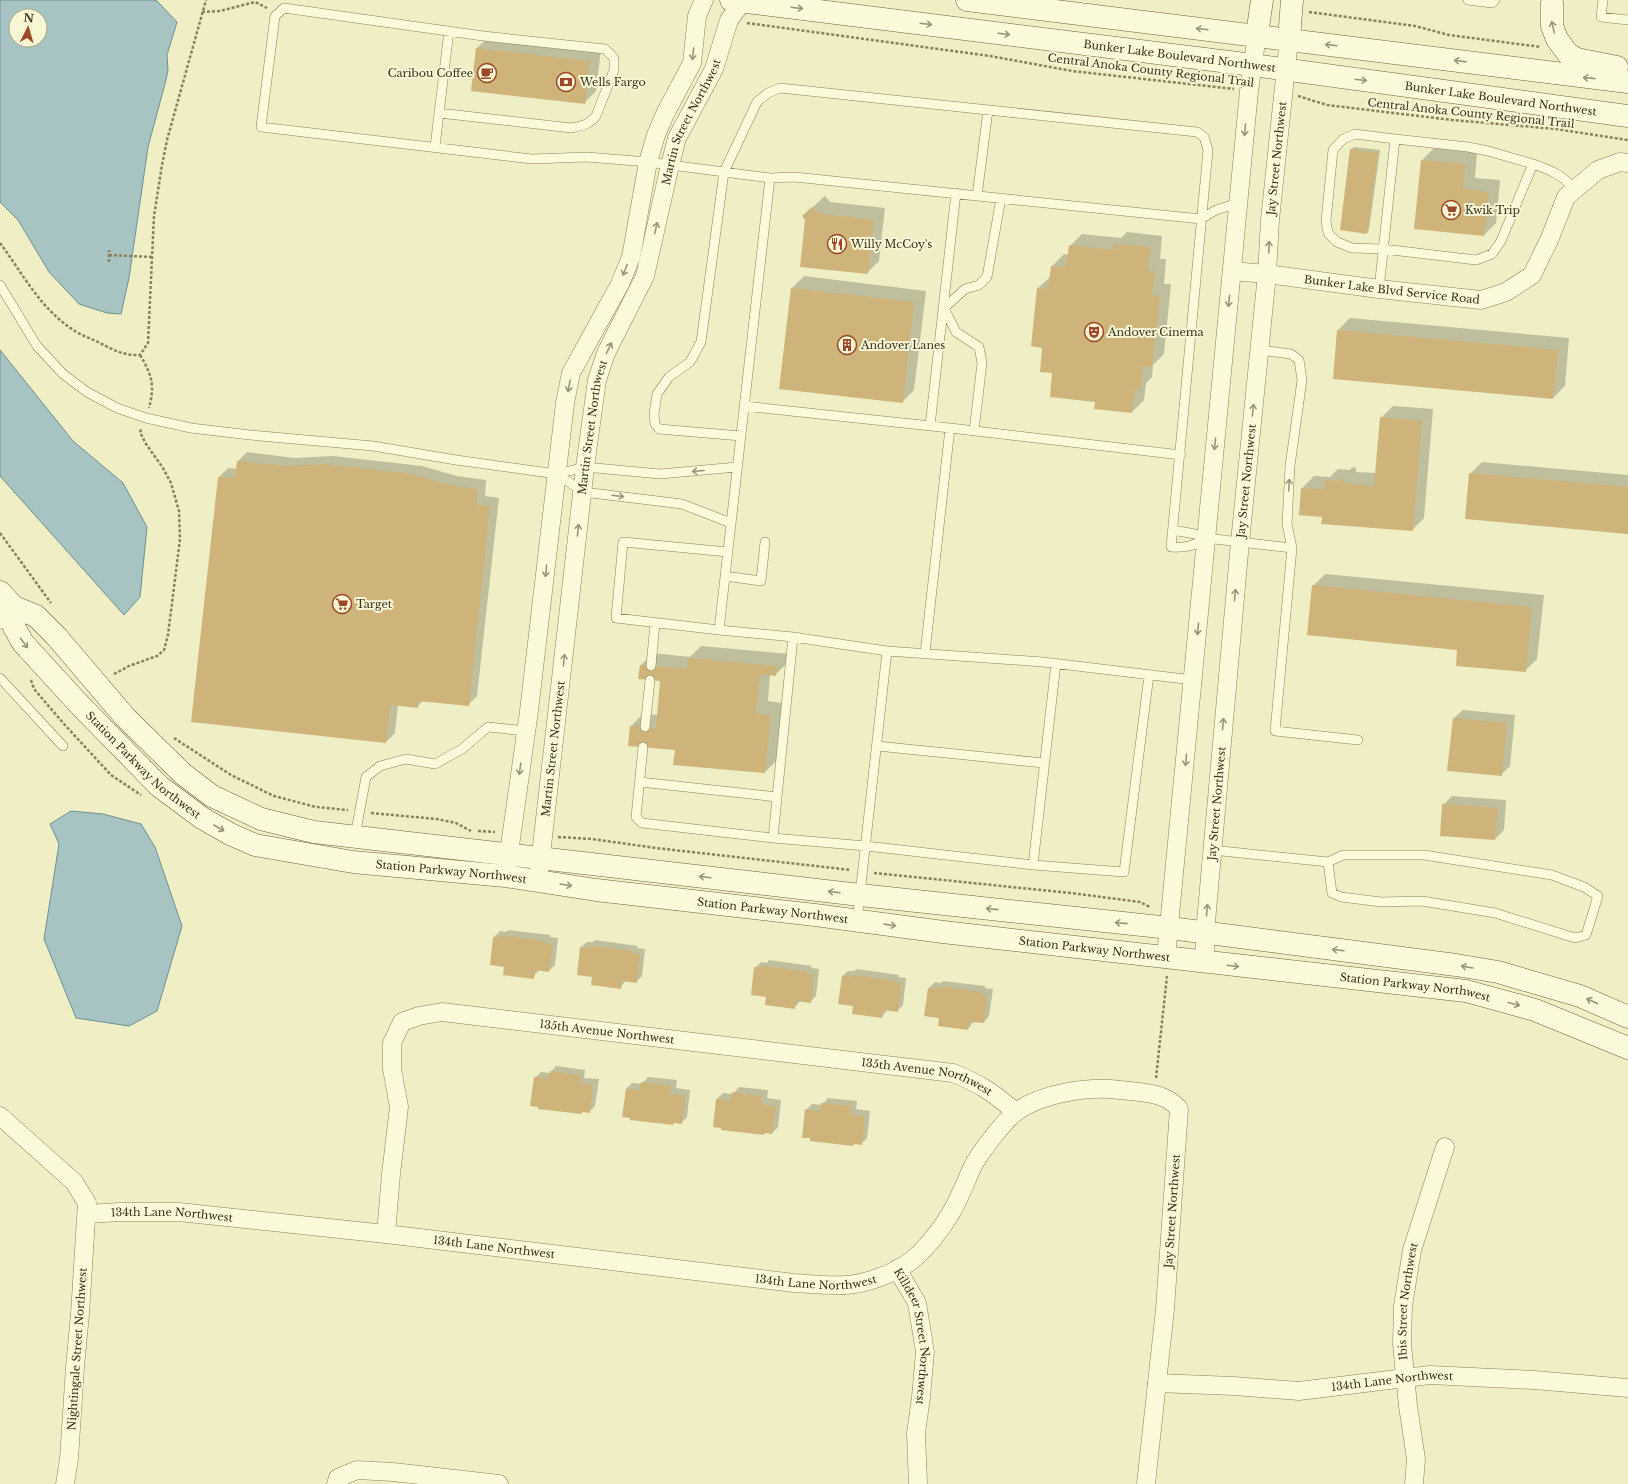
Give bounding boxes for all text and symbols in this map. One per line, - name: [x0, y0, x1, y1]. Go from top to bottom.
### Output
- one-way arrow: [790, 4, 803, 12]
- north arrow: [8, 8, 48, 48]
- text: N: [23, 11, 35, 26]
- one-way arrow: [919, 20, 932, 28]
- one-way arrow: [1549, 21, 1557, 34]
- one-way arrow: [1196, 25, 1209, 33]
- one-way arrow: [997, 30, 1010, 37]
- street label: Bunker Lake Boulevard Northwest: [1083, 37, 1277, 75]
- one-way arrow: [1325, 41, 1338, 49]
- one-way arrow: [689, 47, 696, 60]
- street label: Central Anoka County Regional Trail: [1047, 50, 1255, 90]
- street label: Martin Street Northwest: [659, 57, 724, 186]
- one-way arrow: [1454, 57, 1467, 65]
- cafe icon: Caribou Coffee: [476, 62, 498, 84]
- place label: Caribou Coffee: [388, 66, 473, 80]
- bank icon: Wells Fargo: [555, 71, 577, 93]
- one-way arrow: [1583, 74, 1596, 81]
- place label: Wells Fargo: [579, 75, 646, 89]
- one-way arrow: [1354, 76, 1367, 84]
- street label: Bunker Lake Boulevard Northwest: [1404, 79, 1598, 119]
- street label: Central Anoka County Regional Trail: [1367, 95, 1576, 131]
- street label: Jay Street Northwest: [1263, 100, 1289, 218]
- one-way arrow: [1242, 123, 1249, 136]
- supermarket icon: Kwik Trip: [1440, 199, 1462, 221]
- place label: Kwik Trip: [1465, 203, 1520, 217]
- one-way arrow: [652, 221, 660, 234]
- restaurant icon: Willy McCoy's: [826, 233, 848, 255]
- place label: Willy McCoy's: [850, 237, 932, 251]
- one-way arrow: [1265, 241, 1272, 254]
- one-way arrow: [621, 264, 629, 276]
- street label: Bunker Lake Blvd Service Road: [1303, 272, 1481, 307]
- one-way arrow: [1225, 294, 1233, 307]
- theatre icon: Andover Cinema: [1083, 321, 1105, 343]
- place label: Andover Cinema: [1107, 325, 1205, 339]
- building icon: Andover Lanes: [836, 334, 858, 356]
- place label: Andover Lanes: [860, 338, 945, 352]
- one-way arrow: [606, 342, 613, 354]
- street label: Martin Street Northwest: [575, 357, 610, 496]
- one-way arrow: [564, 380, 572, 393]
- one-way arrow: [1250, 404, 1257, 417]
- street label: Jay Street Northwest: [1233, 422, 1259, 540]
- one-way arrow: [1212, 437, 1219, 450]
- one-way arrow: [692, 467, 705, 474]
- one-way arrow: [1285, 479, 1292, 492]
- one-way arrow: [611, 492, 624, 500]
- one-way arrow: [575, 524, 582, 537]
- one-way arrow: [542, 564, 550, 577]
- one-way arrow: [1231, 589, 1239, 602]
- supermarket icon: Target: [331, 593, 353, 615]
- place label: Target: [356, 597, 393, 611]
- one-way arrow: [1194, 622, 1201, 635]
- one-way arrow: [20, 638, 28, 649]
- one-way arrow: [560, 654, 567, 667]
- street label: Martin Street Northwest: [538, 679, 568, 818]
- street label: Station Parkway Northwest: [83, 708, 204, 822]
- one-way arrow: [1220, 718, 1227, 731]
- street label: Jay Street Northwest: [1204, 745, 1229, 863]
- one-way arrow: [1182, 753, 1189, 766]
- one-way arrow: [516, 762, 524, 775]
- one-way arrow: [213, 824, 225, 832]
- street label: Station Parkway Northwest: [375, 857, 529, 886]
- one-way arrow: [699, 873, 712, 881]
- one-way arrow: [560, 881, 573, 889]
- one-way arrow: [828, 888, 841, 896]
- street label: Station Parkway Northwest: [696, 895, 850, 926]
- one-way arrow: [1203, 904, 1210, 917]
- one-way arrow: [985, 905, 998, 913]
- one-way arrow: [1115, 919, 1128, 927]
- one-way arrow: [883, 921, 896, 929]
- street label: Station Parkway Northwest: [1018, 934, 1172, 965]
- one-way arrow: [1332, 946, 1345, 954]
- one-way arrow: [1226, 962, 1239, 969]
- one-way arrow: [1461, 962, 1474, 970]
- street label: Station Parkway Northwest: [1339, 970, 1493, 1005]
- one-way arrow: [1587, 997, 1599, 1005]
- one-way arrow: [1507, 1001, 1520, 1008]
- street label: 135th Avenue Northwest: [539, 1017, 676, 1047]
- street label: 135th Avenue Northwest: [860, 1055, 996, 1099]
- street label: Jay Street Northwest: [1161, 1153, 1183, 1270]
- street label: 134th Lane Northwest: [110, 1205, 234, 1225]
- street label: 134th Lane Northwest: [432, 1233, 556, 1261]
- street label: Ibis Street Northwest: [1395, 1240, 1421, 1361]
- street label: Killdeer Street Northwest: [891, 1265, 933, 1407]
- street label: Nightingale Street Northwest: [64, 1266, 90, 1431]
- street label: 134th Lane Northwest: [754, 1271, 879, 1292]
- street label: 134th Lane Northwest: [1330, 1368, 1454, 1394]

